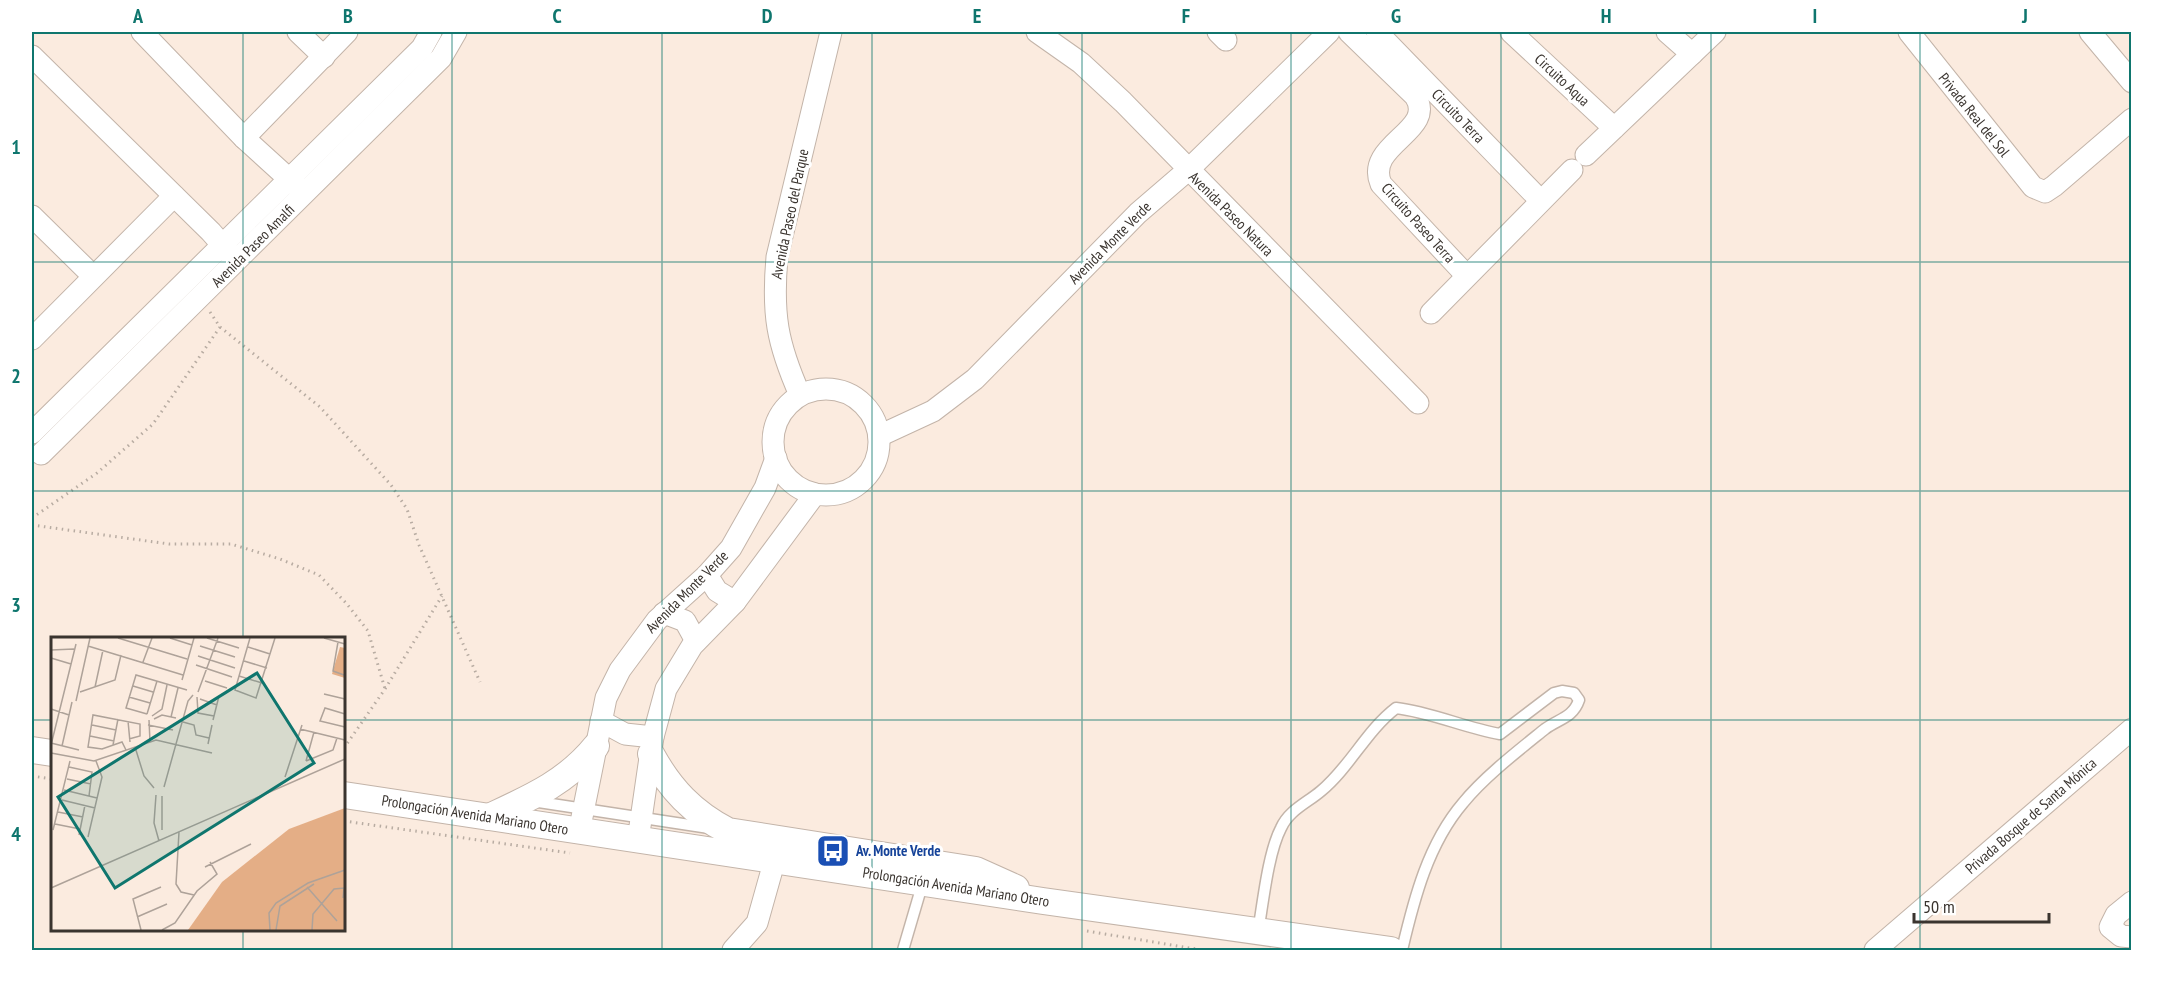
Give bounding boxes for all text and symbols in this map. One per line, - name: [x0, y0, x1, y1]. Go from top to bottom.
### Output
- text: A: [132, 3, 144, 29]
- text: B: [343, 3, 353, 29]
- text: C: [552, 3, 562, 29]
- text: D: [762, 3, 773, 29]
- text: E: [973, 3, 981, 29]
- text: F: [1182, 3, 1190, 29]
- text: G: [1391, 3, 1401, 29]
- text: H: [1601, 3, 1611, 29]
- text: I: [1813, 3, 1817, 29]
- text: J: [2021, 3, 2028, 29]
- street label: Circuito Aqua: [1531, 49, 1594, 110]
- street label: Privada Real del Sol: [1935, 69, 2014, 161]
- street label: Circuito Terra: [1428, 85, 1489, 147]
- text: 1: [11, 134, 21, 160]
- street label: Avenida Paseo del Parque: [766, 147, 813, 281]
- street label: Avenida Paseo Natura: [1185, 167, 1278, 260]
- street label: Circuito Paseo Terra: [1377, 179, 1459, 267]
- street label: Avenida Monte Verde: [1064, 197, 1155, 288]
- street label: Avenida Paseo Amalfi: [207, 200, 298, 291]
- text: 2: [11, 363, 21, 389]
- street label: Avenida Monte Verde: [641, 546, 732, 637]
- text: 3: [11, 592, 21, 618]
- inset map: [51, 637, 345, 931]
- street label: Privada Bosque de Santa Mónica: [1961, 753, 2100, 878]
- street label: Prolongación Avenida Mariano Otero: [380, 790, 570, 839]
- text: 4: [11, 821, 21, 847]
- bus stop icon: Av. Monte Verde: [815, 833, 851, 869]
- place label: Av. Monte Verde: [855, 841, 941, 860]
- street label: Prolongación Avenida Mariano Otero: [861, 862, 1051, 911]
- scale bar: [1914, 886, 2049, 924]
- text: 50 m: [1923, 895, 1955, 918]

